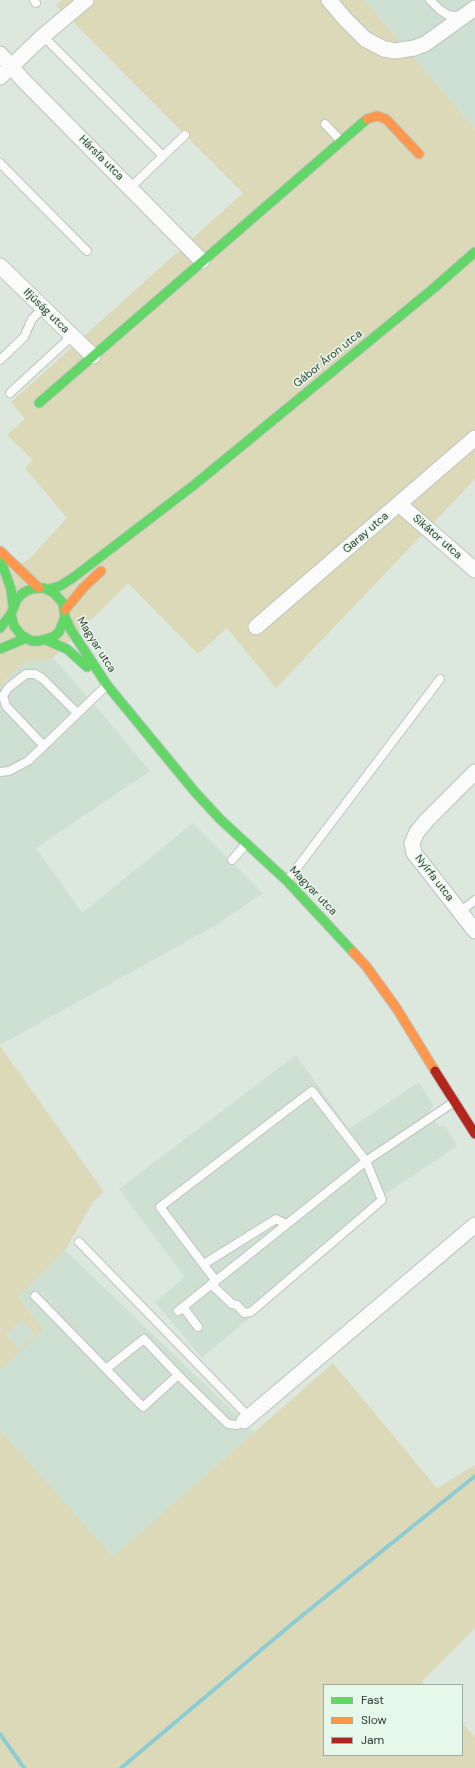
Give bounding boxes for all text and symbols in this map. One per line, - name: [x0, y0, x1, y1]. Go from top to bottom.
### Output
- street label: Hársfa utca: [76, 133, 126, 183]
- street label: Ifjúság utca: [20, 286, 72, 336]
- street label: Gábor Áron utca: [291, 327, 365, 391]
- street label: Garay utca: [341, 510, 391, 556]
- street label: Sikátor utca: [410, 512, 464, 562]
- street label: Magyar utca: [74, 615, 118, 675]
- street label: Nyírfa utca: [412, 852, 456, 904]
- street label: Magyar utca: [286, 864, 340, 918]
- legend: [323, 1684, 463, 1756]
- text: Fast: [361, 1692, 384, 1708]
- text: Slow: [361, 1712, 387, 1728]
- text: Jam: [361, 1732, 384, 1748]

